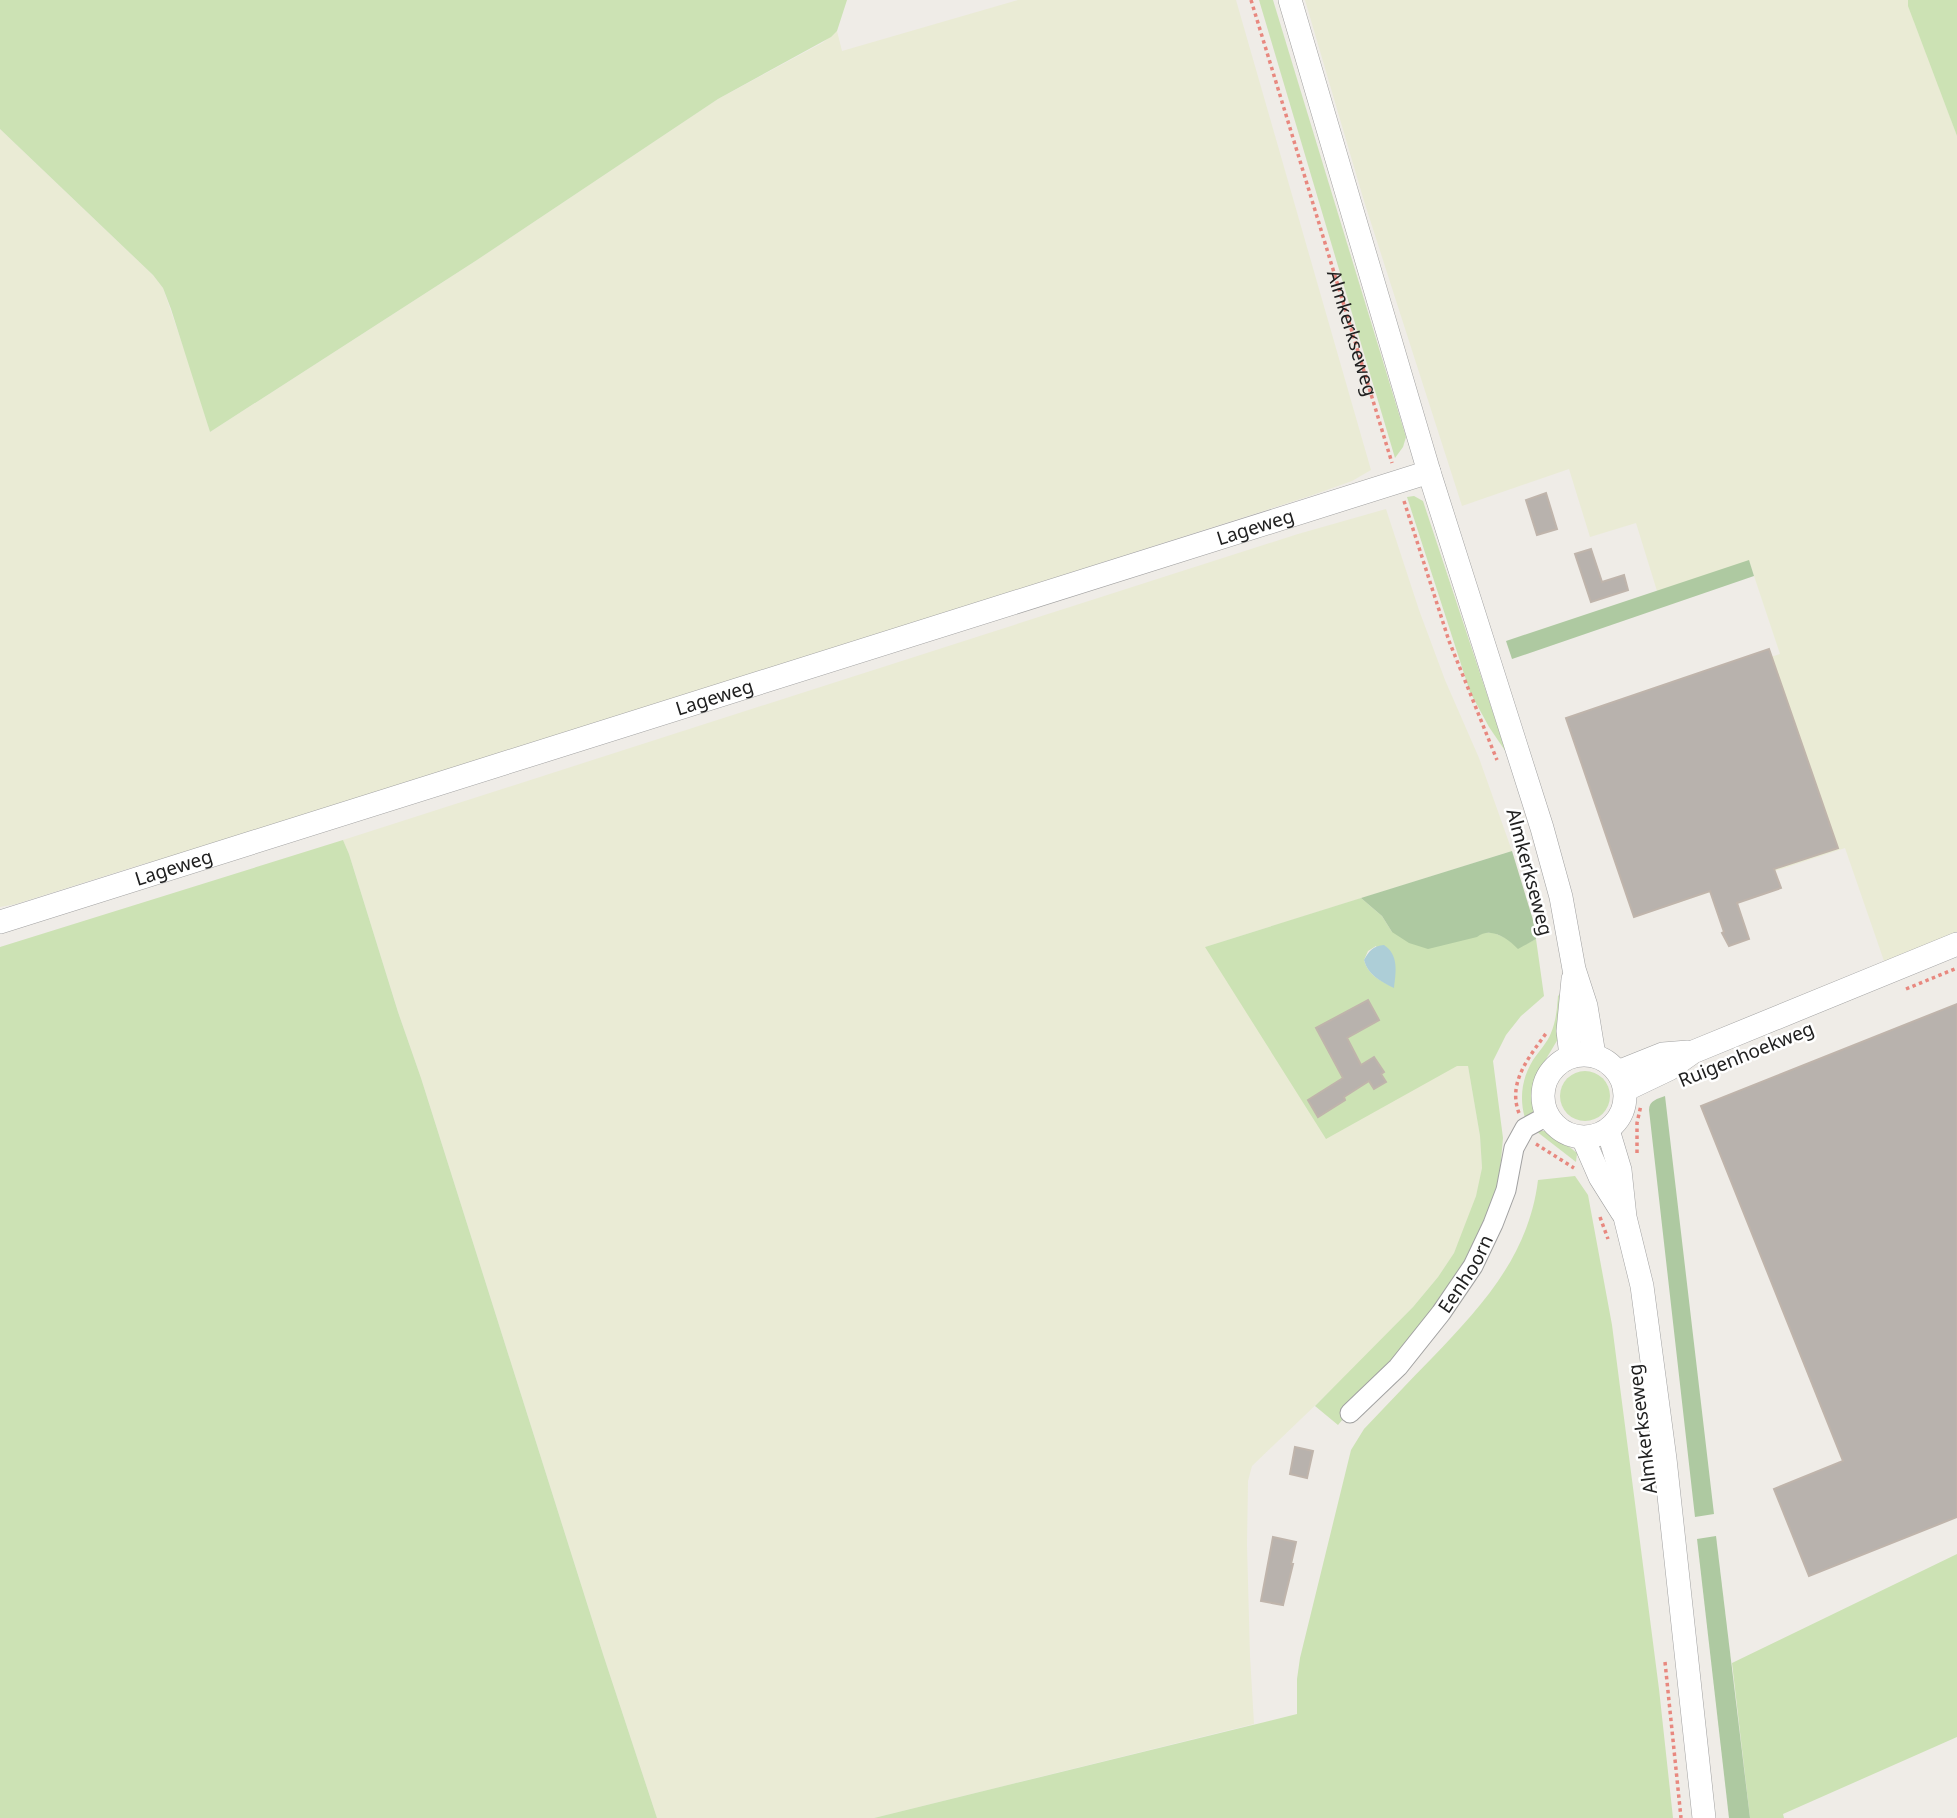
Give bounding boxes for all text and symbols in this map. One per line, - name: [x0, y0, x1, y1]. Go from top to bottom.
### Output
- street label: Almkerkseweg: [1321, 267, 1384, 399]
- street label: Lageweg: [1213, 502, 1297, 551]
- street label: Lageweg: [672, 673, 756, 721]
- street label: Almkerkseweg: [1501, 806, 1559, 938]
- street label: Lageweg: [132, 843, 216, 892]
- street label: Ruigenhoekweg: [1674, 1015, 1818, 1093]
- street label: Eenhoorn: [1432, 1230, 1499, 1318]
- street label: Almkerkseweg: [1621, 1363, 1663, 1495]

